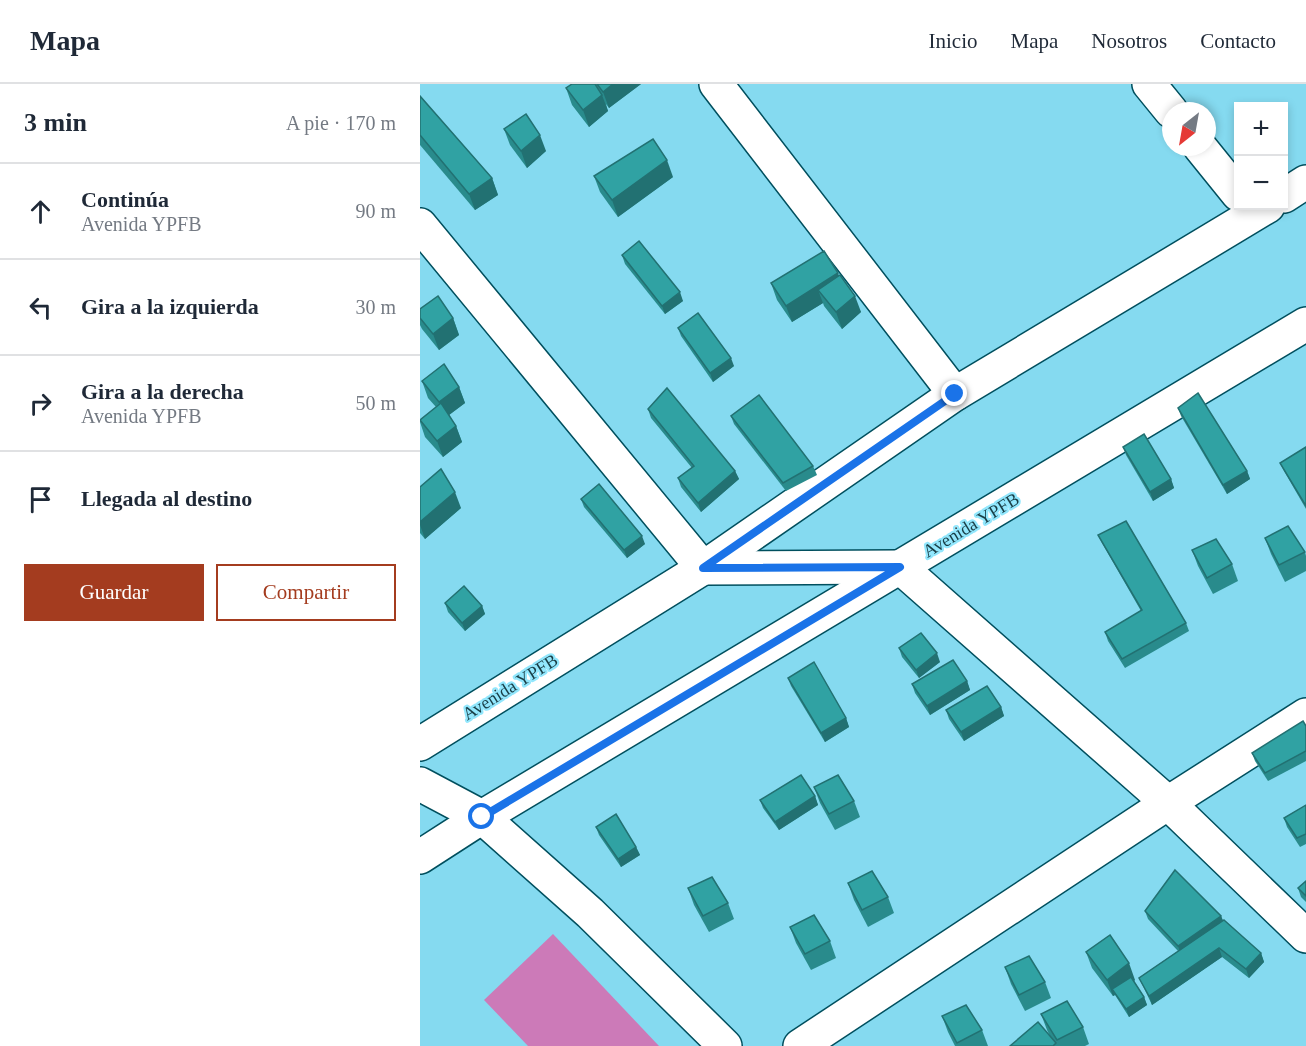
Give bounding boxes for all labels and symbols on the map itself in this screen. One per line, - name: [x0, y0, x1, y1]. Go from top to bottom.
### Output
- north arrow: [1162, 102, 1216, 156]
- route end: [941, 380, 967, 406]
- street label: Avenida YPFB: [919, 488, 1023, 562]
- street label: Avenida YPFB: [459, 650, 561, 724]
- route start: [468, 803, 494, 829]

